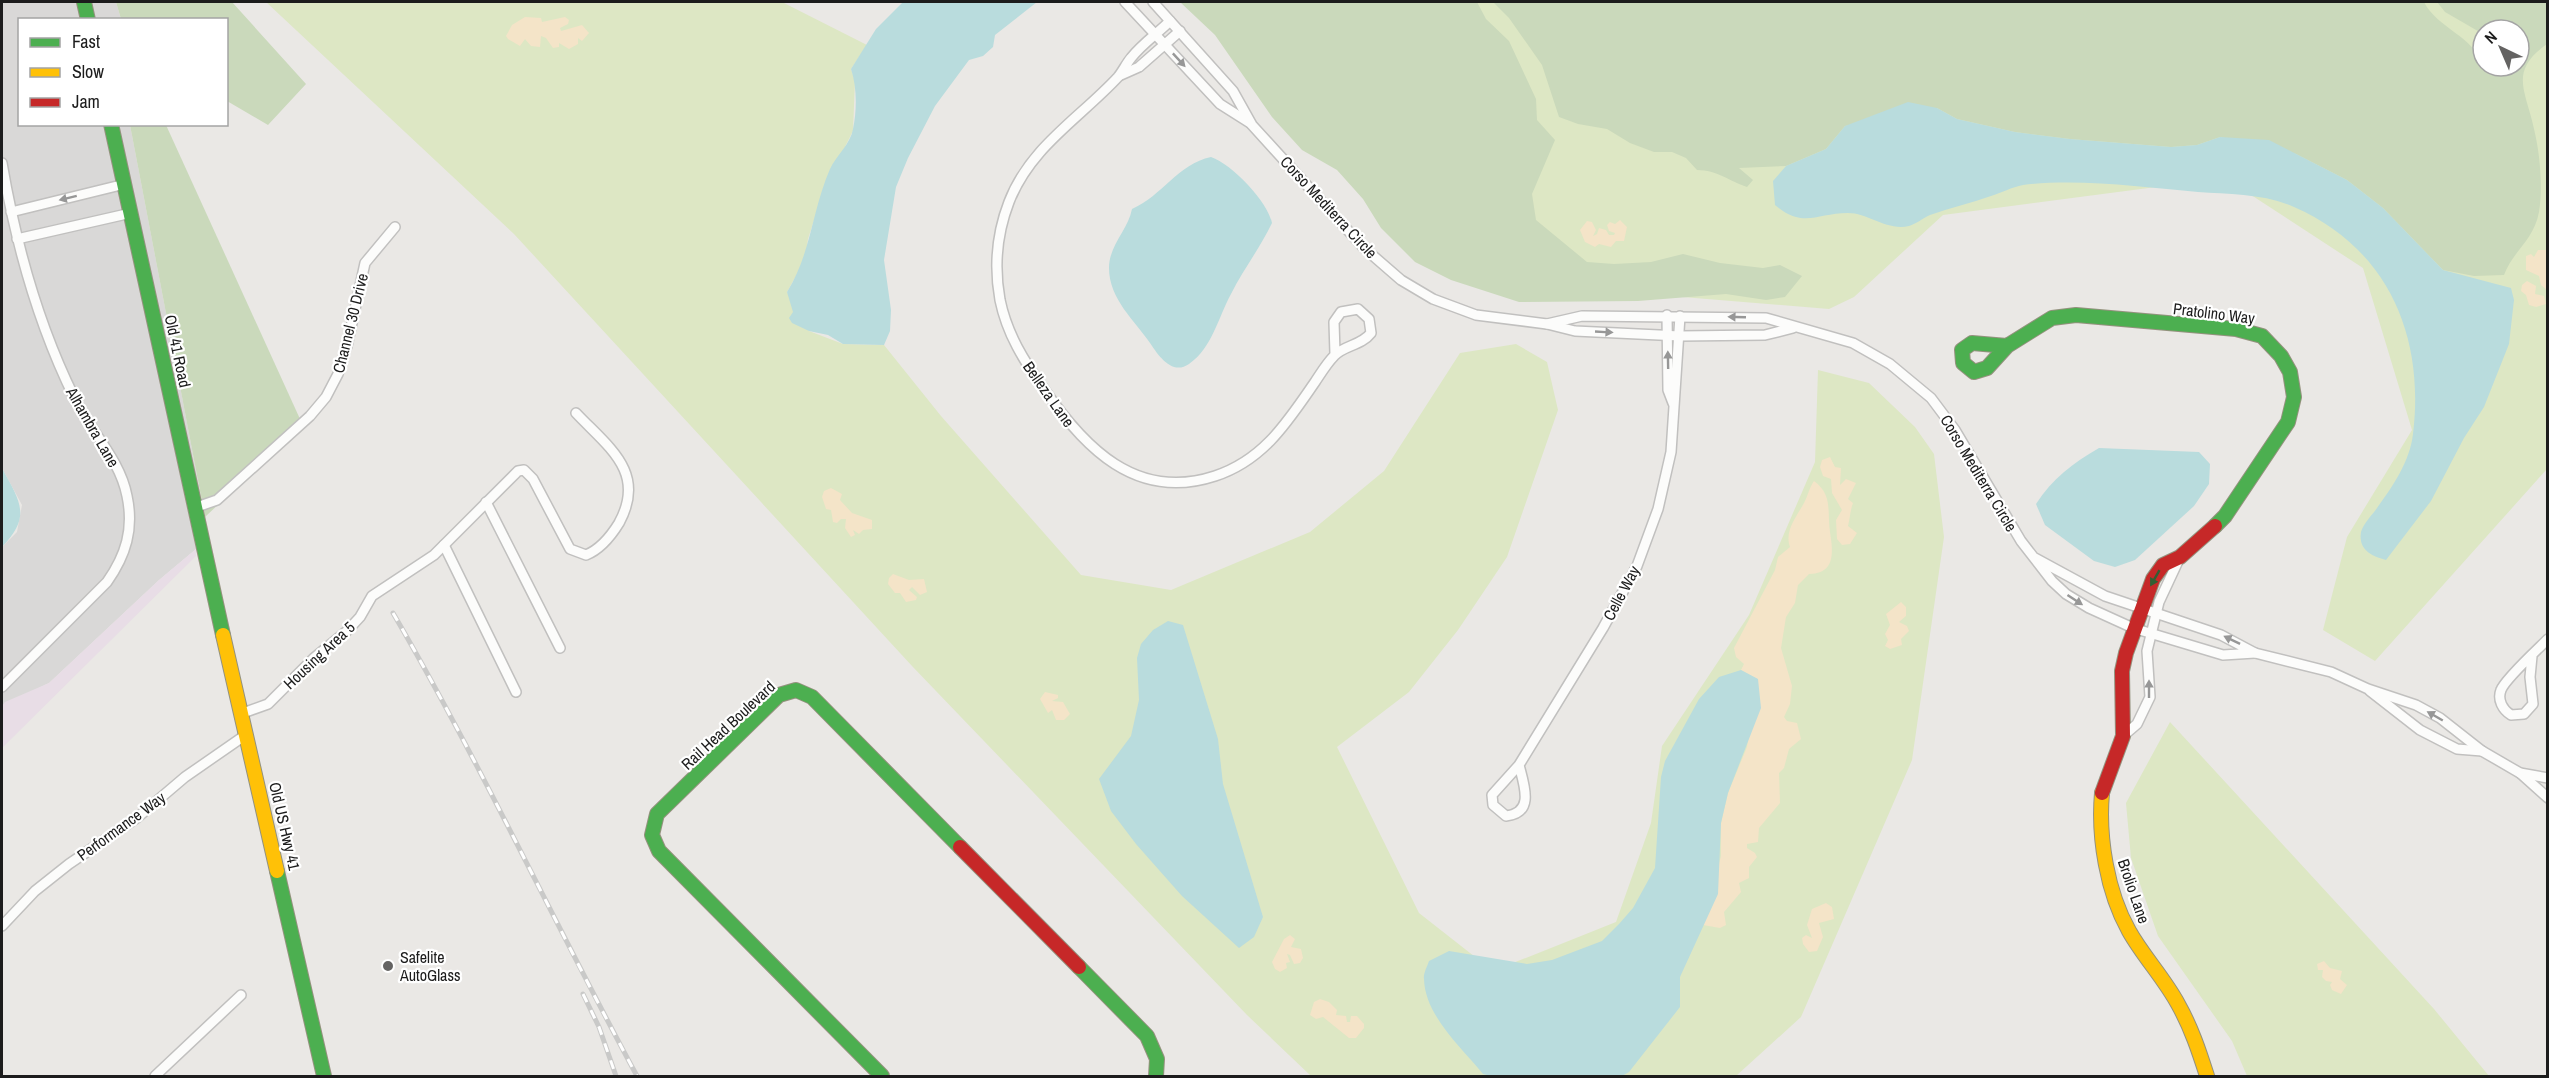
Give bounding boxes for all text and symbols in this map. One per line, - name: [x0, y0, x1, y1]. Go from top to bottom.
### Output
- legend: [18, 18, 228, 126]
- north arrow: [2471, 18, 2531, 78]
- text: N: [2480, 26, 2502, 48]
- text: Fast: [72, 29, 100, 54]
- one-way arrow: [1172, 52, 1185, 67]
- text: Slow: [72, 59, 104, 84]
- text: Jam: [72, 89, 100, 114]
- street label: Corso Mediterra Circle: [1276, 151, 1382, 263]
- one-way arrow: [59, 193, 77, 203]
- street label: Channel 30 Drive: [327, 271, 373, 375]
- street label: Pratolino Way: [2172, 297, 2256, 329]
- street label: Old 41 Road: [160, 313, 196, 389]
- one-way arrow: [1727, 313, 1746, 322]
- one-way arrow: [1595, 328, 1614, 337]
- one-way arrow: [1663, 350, 1673, 369]
- street label: Belleza Lane: [1018, 357, 1080, 431]
- street label: Alhambra Lane: [61, 382, 125, 471]
- street label: Corso Mediterra Circle: [1935, 410, 2023, 536]
- street label: Celle Way: [1597, 561, 1645, 624]
- one-way arrow: [2149, 570, 2160, 586]
- one-way arrow: [2067, 594, 2084, 605]
- street label: Housing Area 5: [278, 616, 360, 694]
- one-way arrow: [2224, 636, 2241, 645]
- street label: Rail Head Boulevard: [676, 676, 780, 774]
- one-way arrow: [2145, 679, 2154, 698]
- one-way arrow: [2427, 711, 2444, 721]
- street label: Old US Hwy 41: [264, 780, 306, 873]
- street label: Performance Way: [72, 786, 170, 866]
- street label: Brolio Lane: [2113, 856, 2155, 926]
- place label: Safelite AutoGlass: [399, 946, 461, 986]
- marker: Safelite AutoGlass: [381, 959, 395, 973]

